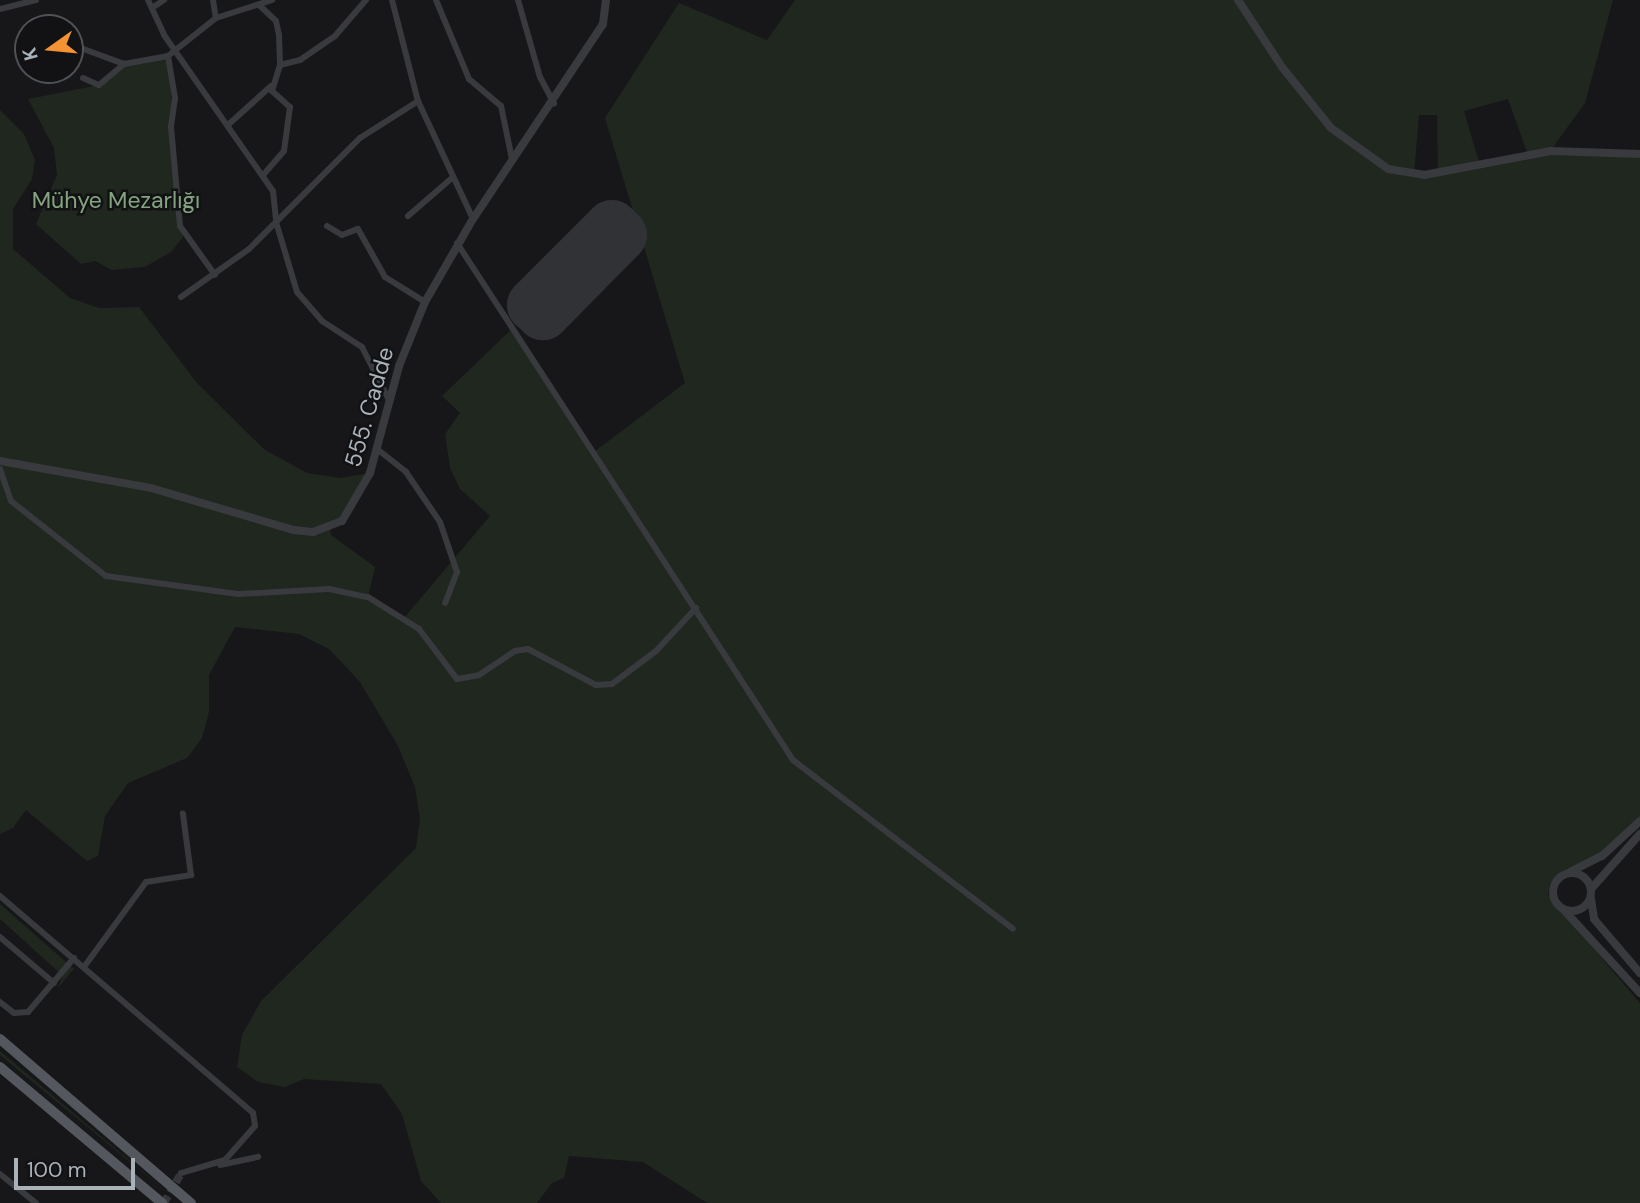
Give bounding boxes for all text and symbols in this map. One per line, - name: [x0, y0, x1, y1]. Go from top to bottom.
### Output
- north arrow: [14, 14, 84, 84]
- text: K: [16, 45, 44, 63]
- park label: Mühye Mezarlığı: [32, 186, 200, 214]
- street label: 555. Cadde: [339, 344, 399, 470]
- scale bar: [18, 1144, 138, 1188]
- text: 100 m: [27, 1156, 87, 1184]

